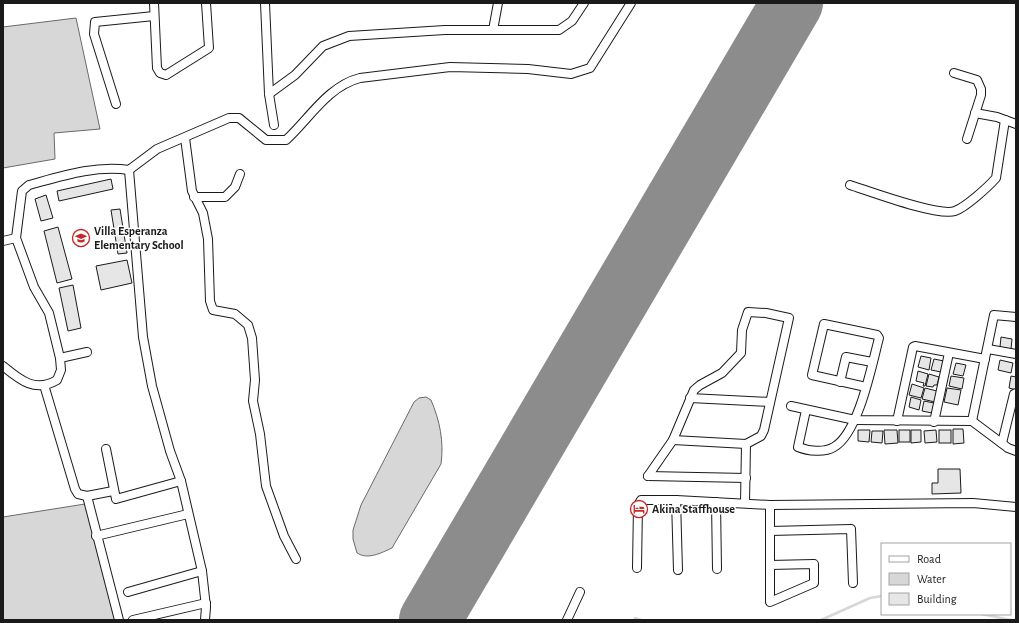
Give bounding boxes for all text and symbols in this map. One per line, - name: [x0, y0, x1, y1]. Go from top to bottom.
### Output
- place label: Villa Esperanza Elementary School: [94, 225, 184, 252]
- school or university icon: Villa Esperanza Elementary School: [71, 228, 91, 248]
- hotel icon: Akina Staffhouse: [629, 499, 649, 519]
- place label: Akina Staffhouse: [652, 503, 735, 515]
- legend: [881, 543, 1011, 615]
- text: Road: [917, 553, 941, 565]
- text: Water: [917, 573, 946, 585]
- text: Building: [917, 593, 957, 605]

